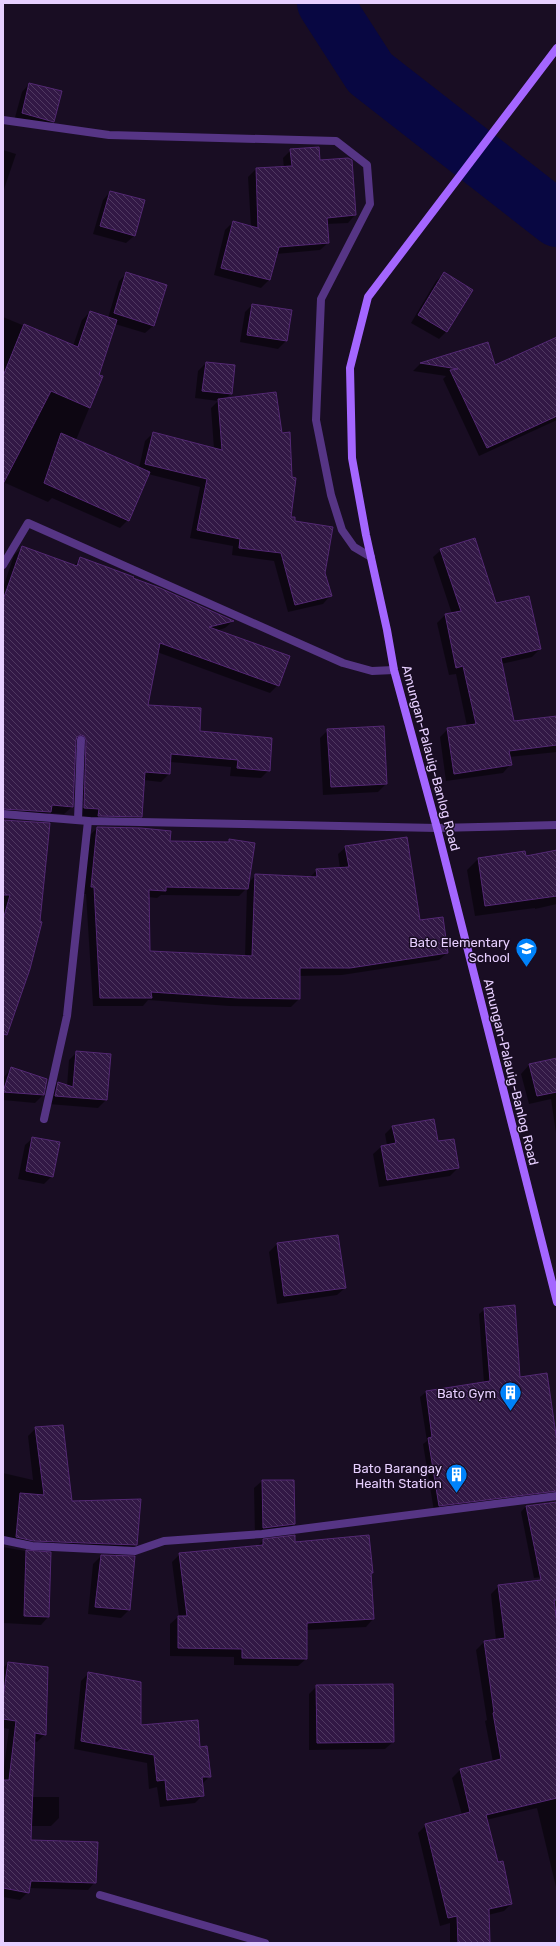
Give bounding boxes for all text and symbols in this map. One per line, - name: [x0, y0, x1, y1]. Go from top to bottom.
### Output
- street label: Amungan-Palauig-Banlog Road: [398, 663, 463, 853]
- place label: Bato Elementary School: [409, 935, 510, 965]
- school or university icon: Bato Elementary School: [513, 936, 539, 969]
- street label: Amungan-Palauig-Banlog Road: [480, 977, 541, 1167]
- building icon: Bato Gym: [498, 1380, 524, 1413]
- place label: Bato Gym: [437, 1386, 496, 1401]
- place label: Bato Barangay Health Station: [353, 1461, 442, 1491]
- building icon: Bato Barangay Health Station: [444, 1462, 470, 1495]

